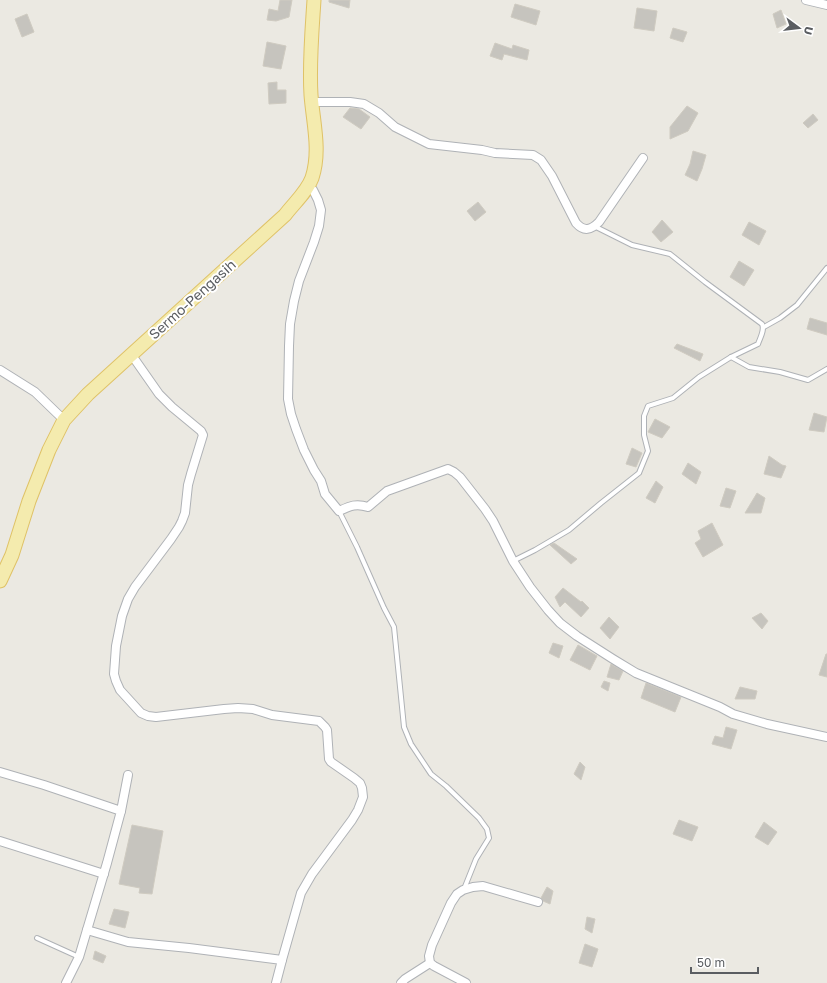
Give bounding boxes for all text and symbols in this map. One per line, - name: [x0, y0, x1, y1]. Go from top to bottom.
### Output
- north arrow: [779, 8, 819, 48]
- text: U: [802, 25, 816, 36]
- street label: Sermo-Pengasih: [145, 256, 239, 342]
- scale bar: [691, 949, 758, 975]
- text: 50 m: [697, 955, 725, 970]

